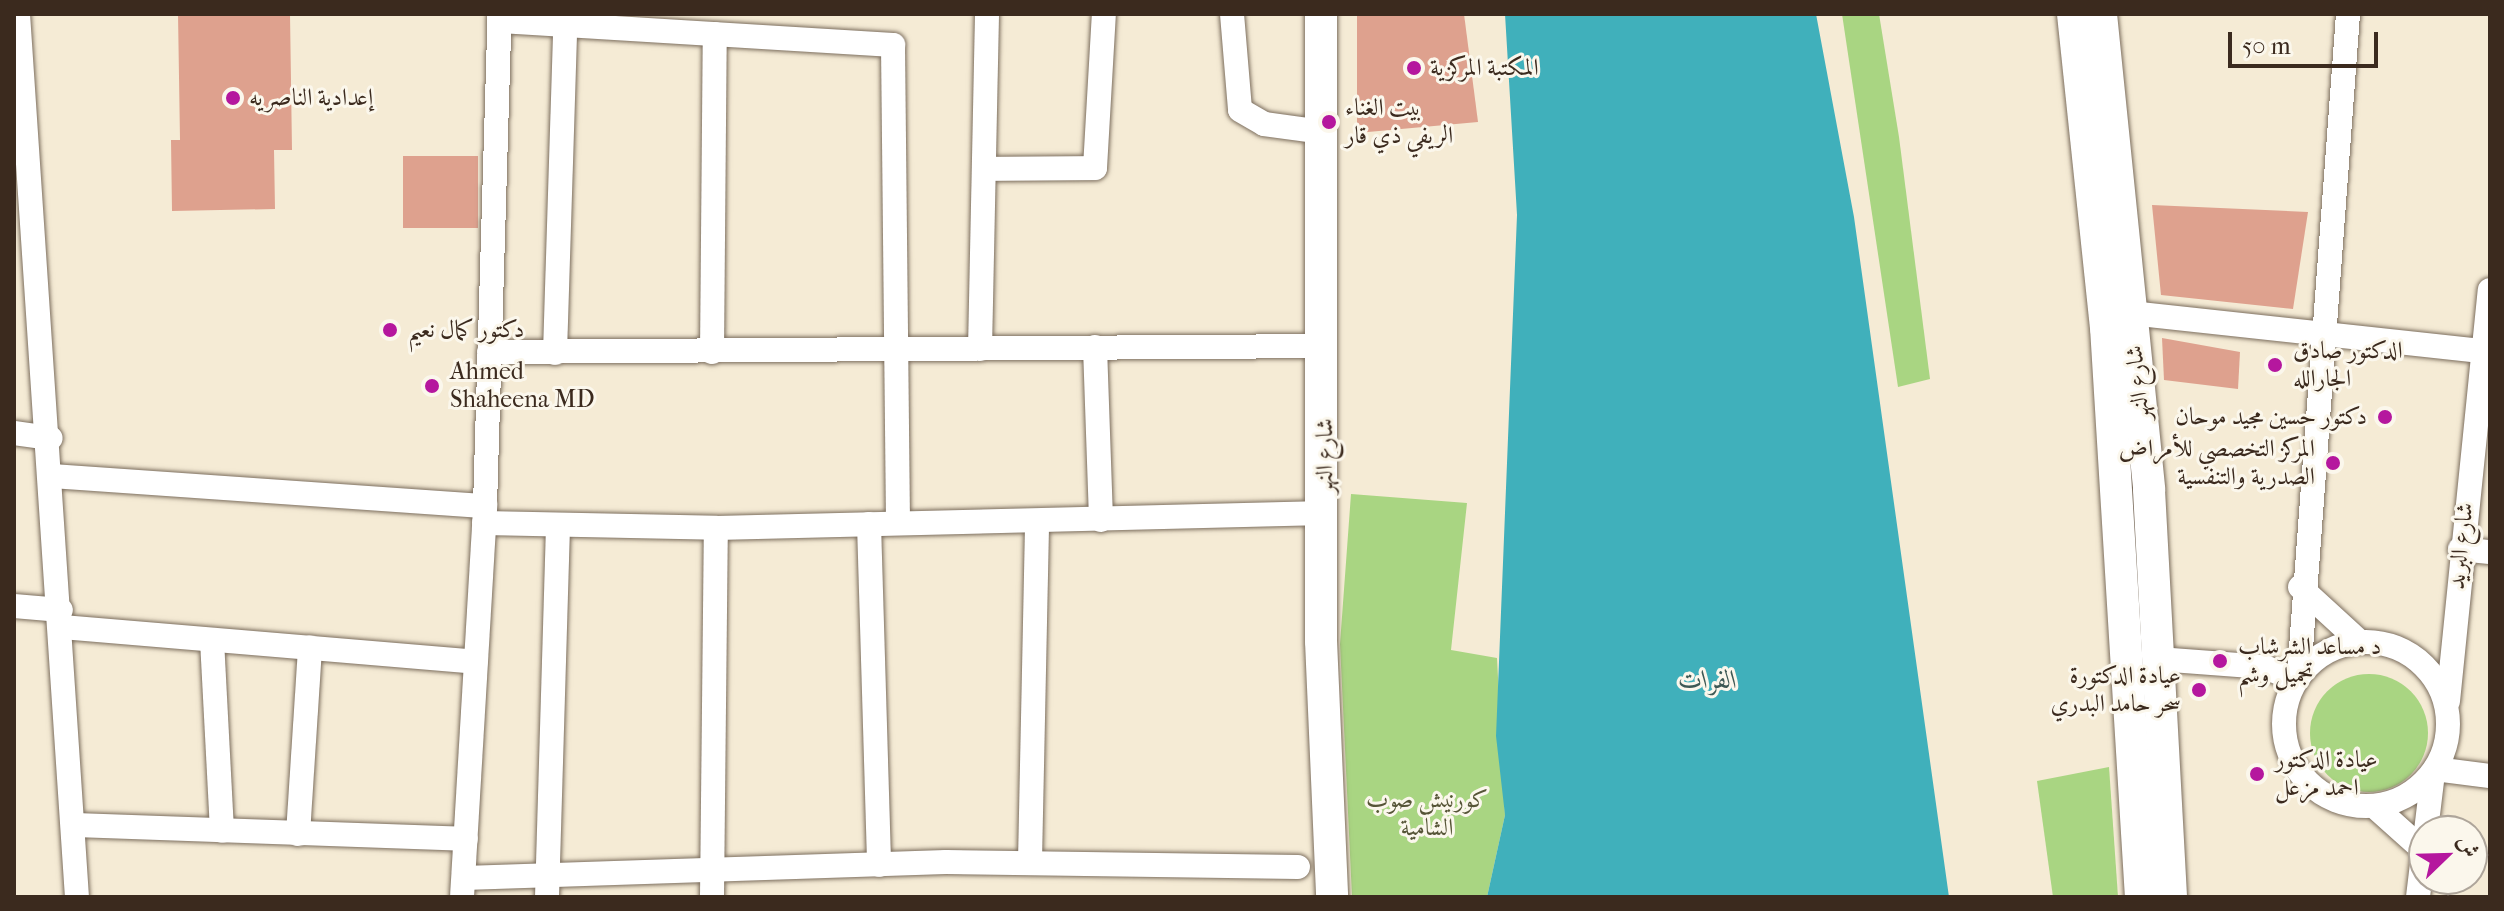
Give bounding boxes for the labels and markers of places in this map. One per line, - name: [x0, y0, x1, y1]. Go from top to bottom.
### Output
- place label: المكتبة المركزية: [1430, 54, 1539, 82]
- marker: المكتبة المركزية: [1405, 59, 1423, 77]
- place label: إعدادية الناصريه: [249, 84, 373, 112]
- marker: إعدادية الناصريه: [224, 89, 242, 107]
- place label: بيت الغناء الريفي ذي قار: [1345, 94, 1453, 150]
- marker: بيت الغناء الريفي ذي قار: [1320, 113, 1338, 131]
- place label: دكتور كمال نعيم: [408, 316, 524, 344]
- marker: دكتور كمال نعيم: [379, 319, 401, 341]
- place label: الدكتور صادق الجارالله: [2293, 337, 2403, 393]
- marker: الدكتور صادق الجارالله: [2264, 354, 2286, 376]
- place label: Ahmed Shaheena MD: [450, 358, 595, 414]
- marker: Ahmed Shaheena MD: [421, 375, 443, 397]
- place label: دكتور حسين مجيد موحان: [2175, 403, 2367, 431]
- marker: دكتور حسين مجيد موحان: [2374, 406, 2396, 428]
- place label: المركز التخصصي للأمراض الصدرية والتنفسية: [2119, 435, 2315, 491]
- marker: المركز التخصصي للأمراض الصدرية والتنفسية: [2322, 452, 2344, 474]
- place label: د مساعد الشرشاب تجميل وشم: [2238, 633, 2381, 689]
- marker: د مساعد الشرشاب تجميل وشم: [2209, 650, 2231, 672]
- place label: عيادة الدكتورة سحر حامد البدري: [2051, 662, 2181, 718]
- marker: عيادة الدكتورة سحر حامد البدري: [2188, 679, 2210, 701]
- place label: عيادة الدكتور احمد مزعل: [2275, 746, 2378, 802]
- marker: عيادة الدكتور احمد مزعل: [2246, 763, 2268, 785]

